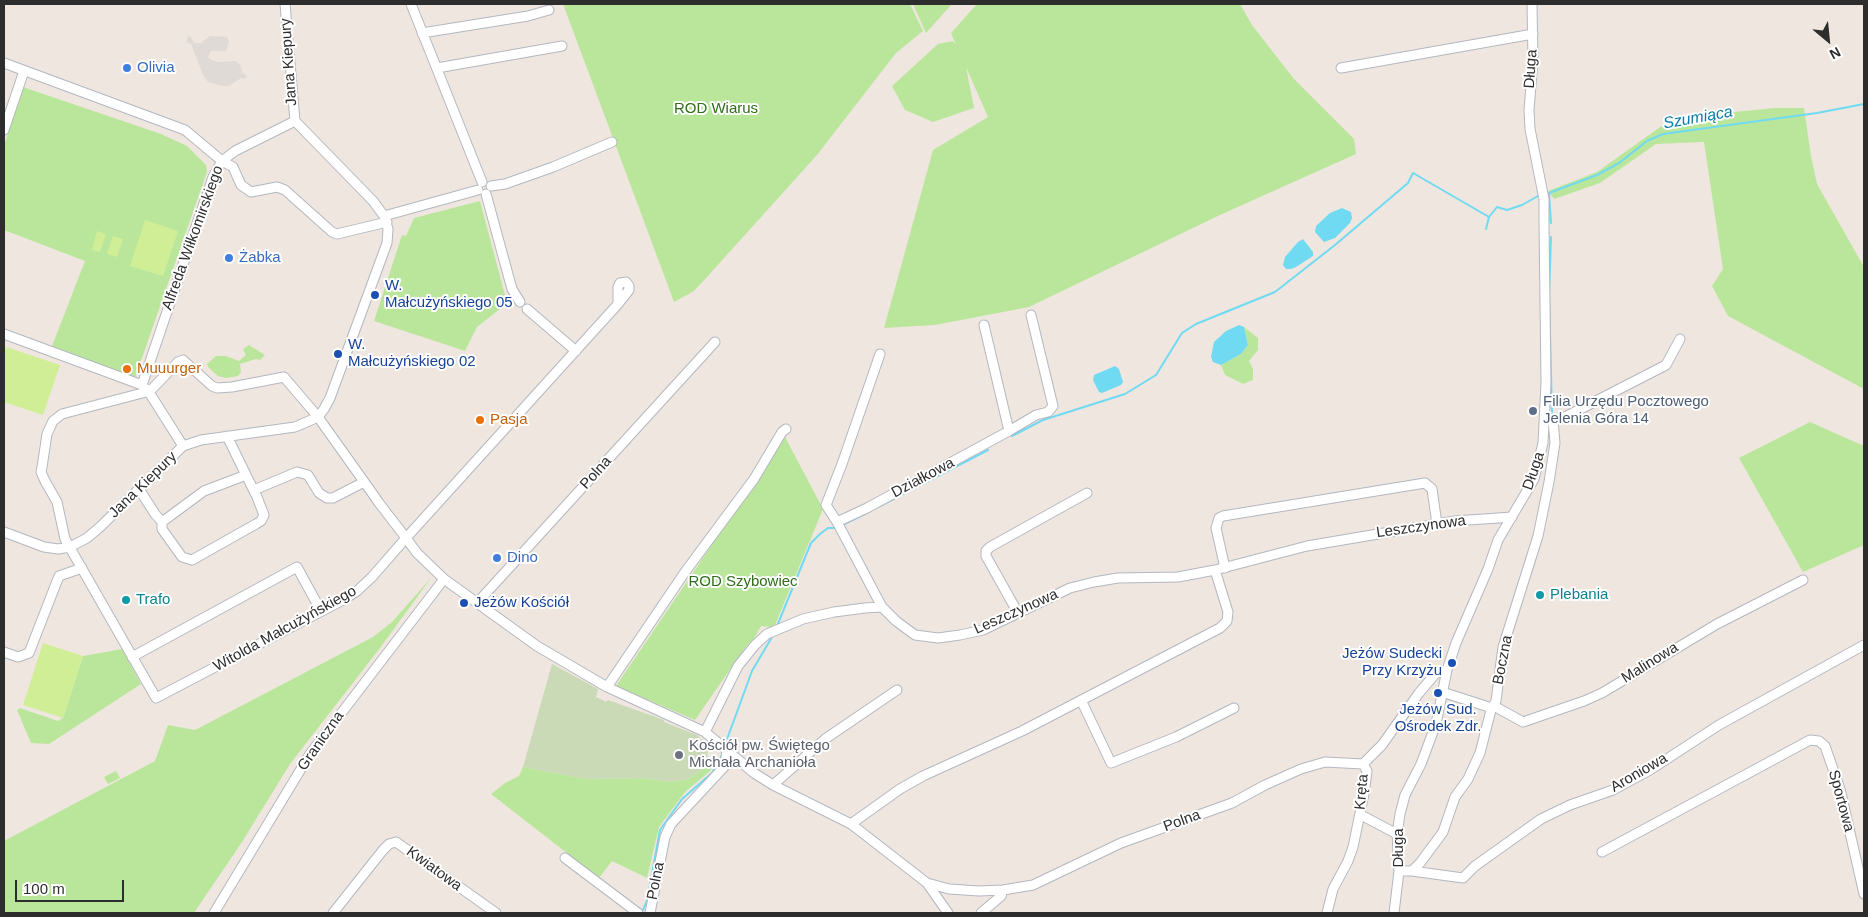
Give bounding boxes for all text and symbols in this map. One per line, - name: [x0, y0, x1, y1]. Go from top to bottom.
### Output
- north arrow: [1803, 15, 1853, 65]
- street label: Jana Kiepury: [277, 18, 301, 106]
- text: N: [1827, 44, 1843, 63]
- street label: Długa: [1521, 49, 1541, 89]
- place label: Olivia: [137, 59, 175, 77]
- marker: Olivia: [121, 62, 133, 74]
- park label: ROD Wiarus: [674, 100, 758, 118]
- water label: Szumiąca: [1662, 102, 1734, 134]
- street label: Alfreda Wiłkomirskiego: [158, 163, 228, 313]
- place label: Żabka: [239, 249, 281, 267]
- marker: Żabka: [223, 252, 235, 264]
- place label: W. Małcużyńskiego 05: [385, 277, 513, 312]
- marker: W. Małcużyńskiego 05: [369, 289, 381, 301]
- place label: W. Małcużyńskiego 02: [348, 336, 476, 371]
- marker: W. Małcużyńskiego 02: [332, 348, 344, 360]
- place label: Muuurger: [137, 360, 201, 378]
- marker: Muuurger: [121, 363, 133, 375]
- place label: Filia Urzędu Pocztowego Jelenia Góra 14: [1543, 393, 1709, 428]
- marker: Filia Urzędu Pocztowego Jelenia Góra 14: [1527, 405, 1539, 417]
- place label: Pasja: [490, 411, 528, 429]
- marker: Pasja: [474, 414, 486, 426]
- street label: Jana Kiepury: [105, 448, 181, 522]
- street label: Długa: [1519, 450, 1549, 492]
- street label: Polna: [576, 453, 616, 493]
- street label: Działkowa: [889, 454, 957, 502]
- street label: Leszczynowa: [1375, 512, 1467, 542]
- place label: Dino: [507, 549, 538, 567]
- marker: Dino: [491, 552, 503, 564]
- park label: ROD Szybowiec: [688, 573, 798, 591]
- street label: Witolda Małcużyńskiego: [210, 582, 360, 676]
- street label: Leszczynowa: [971, 585, 1061, 639]
- place label: Plebania: [1550, 586, 1608, 604]
- marker: Plebania: [1534, 589, 1546, 601]
- place label: Trafo: [136, 591, 170, 609]
- marker: Trafo: [120, 594, 132, 606]
- place label: Jeżów Kościół: [474, 594, 569, 612]
- marker: Jeżów Kościół: [458, 597, 470, 609]
- street label: Boczna: [1489, 634, 1517, 686]
- street label: Malinowa: [1618, 639, 1682, 687]
- place label: Jeżów Sudecki Przy Krzyżu: [1342, 645, 1442, 680]
- marker: Jeżów Sudecki Przy Krzyżu: [1446, 657, 1458, 669]
- marker: Jeżów Sud. Ośrodek Zdr.: [1432, 687, 1444, 699]
- place label: Jeżów Sud. Ośrodek Zdr.: [1395, 701, 1481, 736]
- street label: Graniczna: [294, 708, 348, 774]
- place label: Kościół pw. Świętego Michała Archanioła: [689, 737, 830, 772]
- marker: Kościół pw. Świętego Michała Archanioła: [673, 749, 685, 761]
- street label: Aroniowa: [1607, 750, 1671, 796]
- street label: Sportowa: [1824, 768, 1858, 834]
- street label: Kręta: [1351, 773, 1373, 811]
- street label: Polna: [1161, 806, 1203, 836]
- street label: Długa: [1390, 828, 1408, 868]
- street label: Kwiatowa: [403, 843, 465, 895]
- street label: Polna: [644, 860, 668, 902]
- scale bar: [18, 870, 126, 902]
- text: 100 m: [23, 880, 65, 897]

